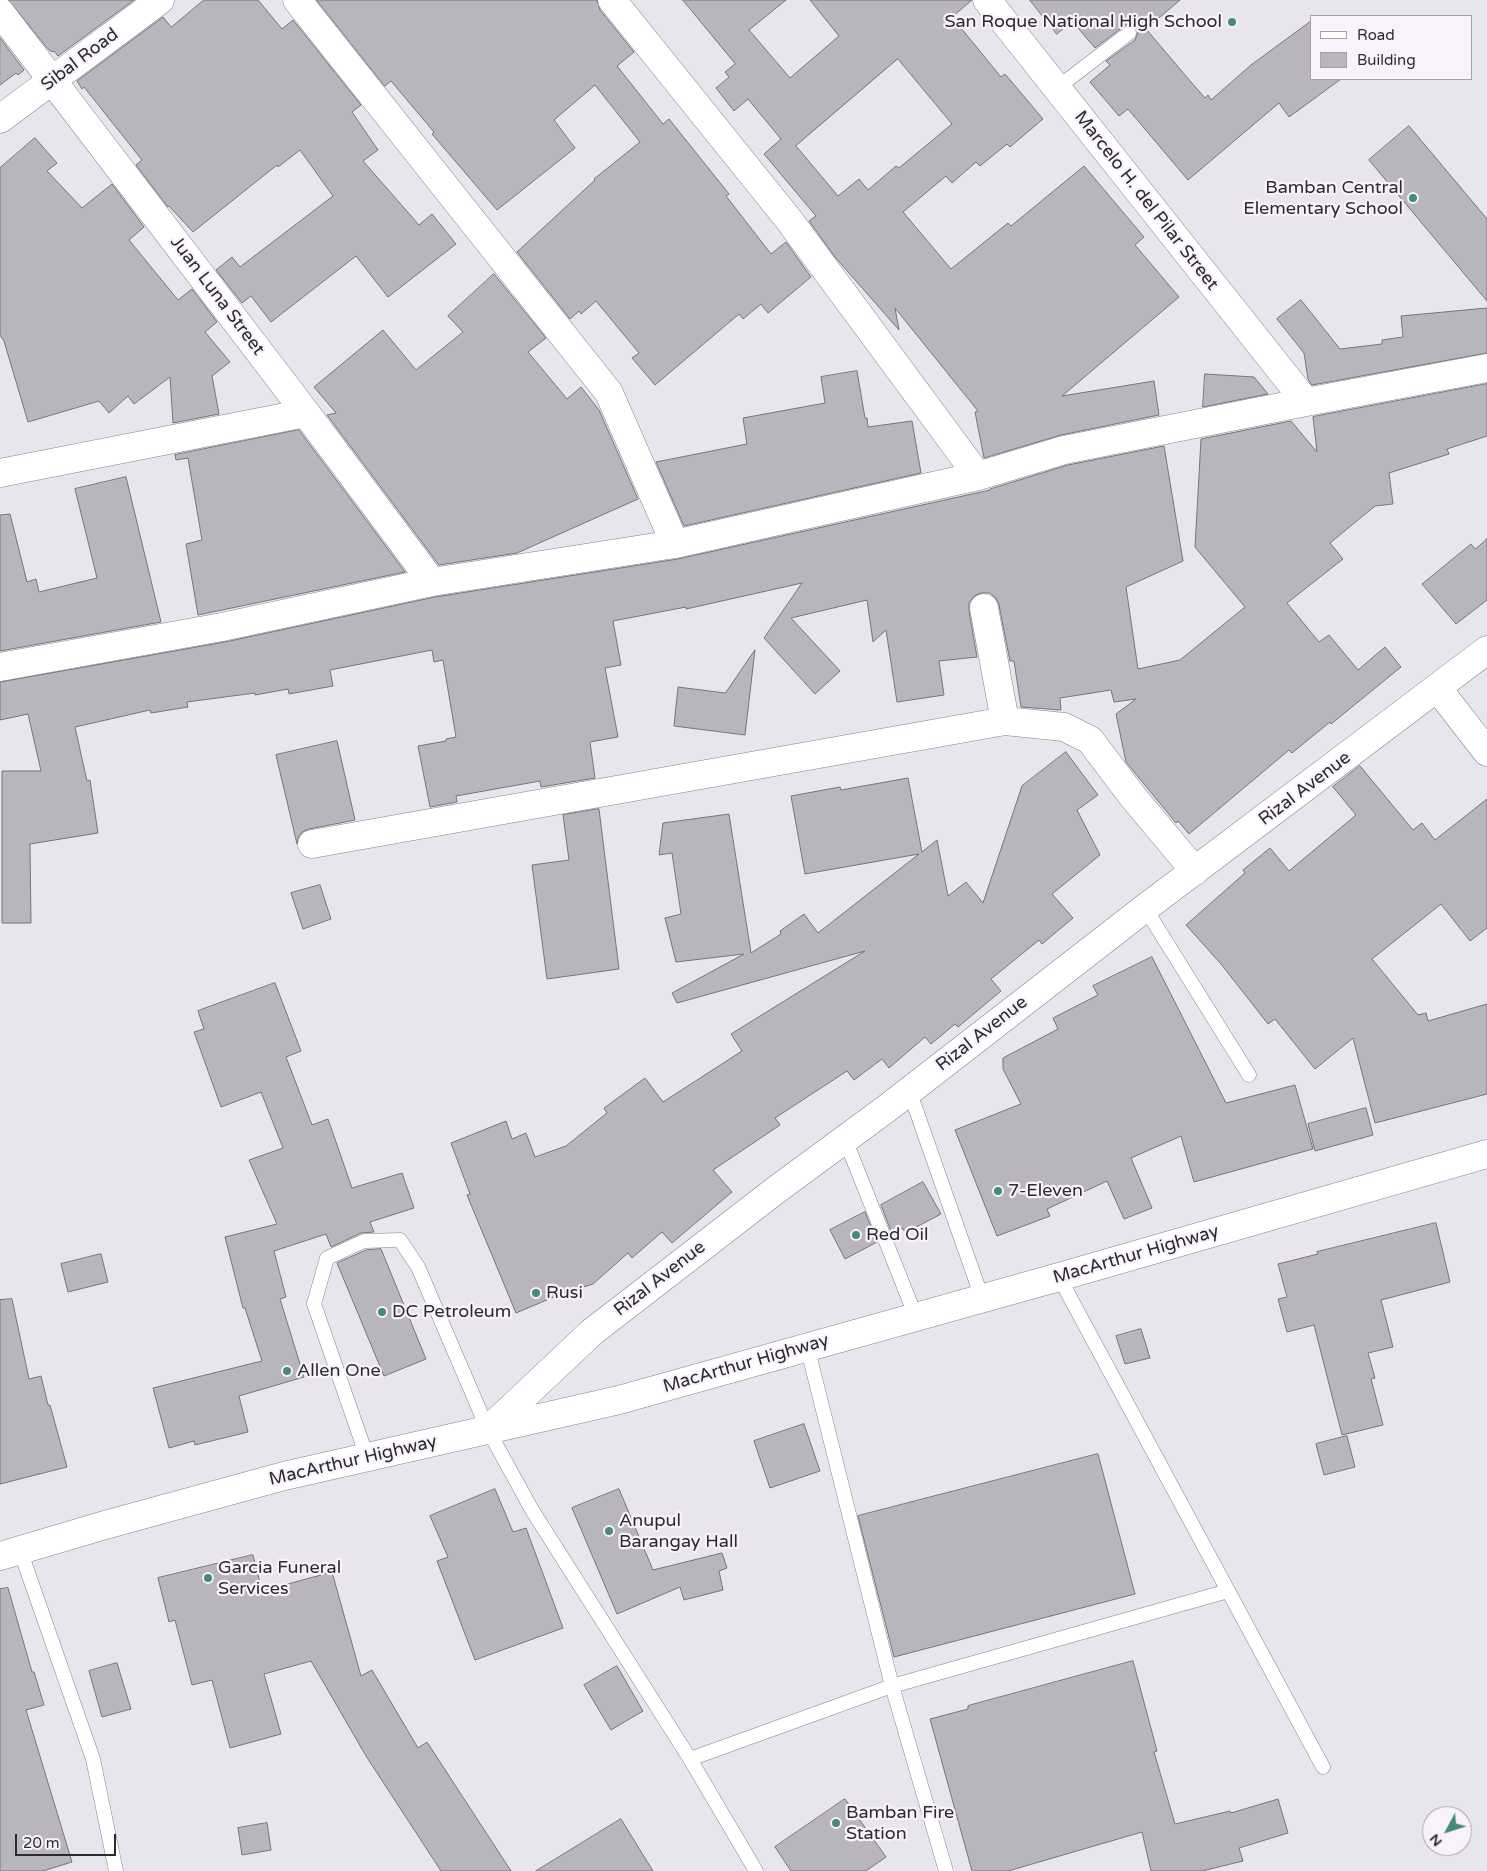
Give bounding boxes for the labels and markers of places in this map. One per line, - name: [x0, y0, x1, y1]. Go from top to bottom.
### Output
- place label: San Roque National High School: [944, 11, 1222, 33]
- marker: San Roque National High School: [1226, 16, 1238, 28]
- place label: Bamban Central Elementary School: [1243, 177, 1403, 220]
- marker: Bamban Central Elementary School: [1407, 192, 1419, 204]
- place label: 7-Eleven: [1008, 1180, 1083, 1202]
- marker: 7-Eleven: [992, 1185, 1004, 1197]
- place label: Red Oil: [866, 1224, 928, 1246]
- marker: Red Oil: [850, 1229, 862, 1241]
- place label: Rusi: [546, 1282, 583, 1304]
- marker: Rusi: [530, 1287, 542, 1299]
- place label: DC Petroleum: [392, 1301, 511, 1323]
- marker: DC Petroleum: [376, 1306, 388, 1318]
- place label: Allen One: [297, 1360, 381, 1382]
- marker: Allen One: [281, 1365, 293, 1377]
- place label: Anupul Barangay Hall: [619, 1510, 738, 1552]
- marker: Anupul Barangay Hall: [603, 1525, 615, 1537]
- place label: Garcia Funeral Services: [218, 1557, 341, 1600]
- marker: Garcia Funeral Services: [202, 1572, 214, 1584]
- place label: Bamban Fire Station: [846, 1802, 954, 1845]
- marker: Bamban Fire Station: [830, 1817, 842, 1829]

